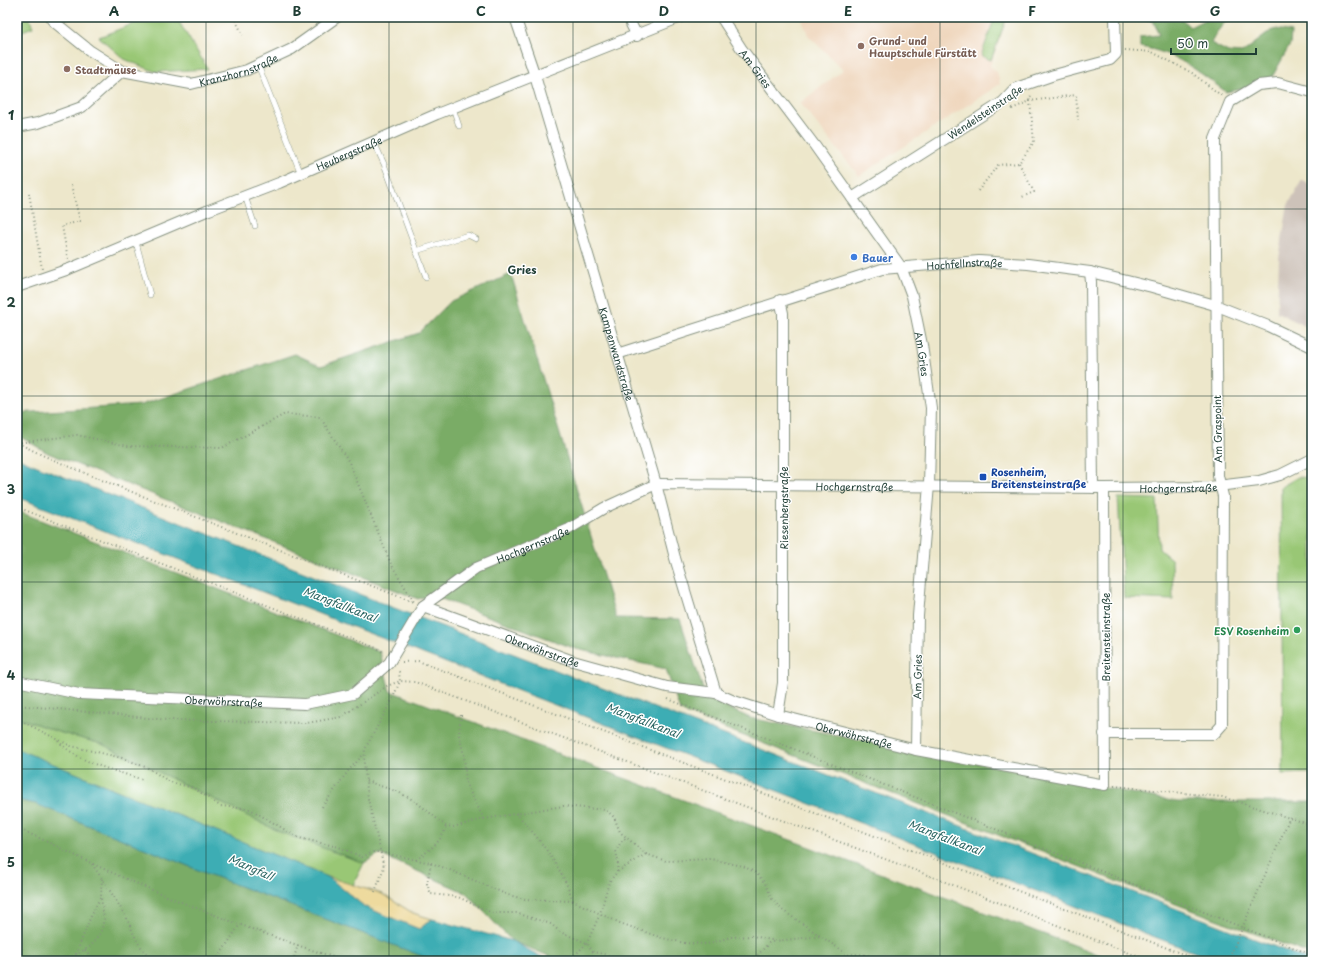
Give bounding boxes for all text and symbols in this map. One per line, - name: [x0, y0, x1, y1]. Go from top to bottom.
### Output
- text: A: [109, 1, 119, 20]
- text: B: [293, 1, 302, 20]
- text: C: [476, 1, 486, 20]
- text: D: [659, 1, 669, 20]
- text: E: [844, 1, 852, 20]
- text: F: [1028, 1, 1036, 20]
- text: G: [1210, 1, 1220, 20]
- scale bar: [1171, 30, 1256, 56]
- place label: Grund- und Hauptschule Fürstätt: [869, 33, 977, 60]
- text: 50 m: [1177, 34, 1208, 52]
- marker: Grund- und Hauptschule Fürstätt: [856, 41, 866, 51]
- street label: Am Gries: [737, 46, 776, 91]
- street label: Kranzhornstraße: [197, 49, 280, 89]
- place label: Stadtmäuse: [75, 62, 137, 77]
- marker: Stadtmäuse: [62, 64, 72, 74]
- street label: Wendelsteinstraße: [944, 81, 1026, 143]
- text: 1: [8, 105, 14, 124]
- street label: Heubergstraße: [313, 132, 384, 174]
- place label: Bauer: [862, 250, 894, 265]
- marker: Bauer: [849, 252, 859, 262]
- street label: Hochfellnstraße: [926, 253, 1003, 273]
- district label: Gries: [508, 261, 536, 278]
- text: 2: [6, 292, 16, 311]
- street label: Kampenwandstraße: [596, 305, 638, 402]
- street label: Am Gries: [912, 330, 934, 378]
- street label: Am Graspoint: [1209, 395, 1225, 463]
- place label: Rosenheim, Breitensteinstraße: [991, 464, 1087, 491]
- street label: Riesenbergstraße: [776, 466, 791, 550]
- marker: Rosenheim, Breitensteinstraße: [978, 472, 988, 482]
- street label: Hochgernstraße: [815, 478, 893, 494]
- text: 3: [7, 479, 16, 498]
- street label: Hochgernstraße: [1139, 479, 1218, 495]
- street label: Hochgernstraße: [494, 522, 571, 566]
- water label: Mangfallkanal: [301, 582, 381, 626]
- street label: Breitensteinstraße: [1098, 593, 1113, 681]
- place label: ESV Rosenheim: [1214, 623, 1289, 638]
- marker: ESV Rosenheim: [1292, 625, 1302, 635]
- street label: Oberwöhrstraße: [503, 629, 581, 670]
- street label: Am Gries: [909, 654, 925, 700]
- text: 4: [7, 665, 16, 684]
- street label: Oberwöhrstraße: [184, 691, 263, 710]
- water label: Mangfallkanal: [604, 698, 684, 742]
- street label: Oberwöhrstraße: [814, 717, 894, 751]
- water label: Mangfallkanal: [906, 815, 986, 859]
- water label: Mangfall: [226, 850, 278, 885]
- text: 5: [7, 852, 15, 871]

